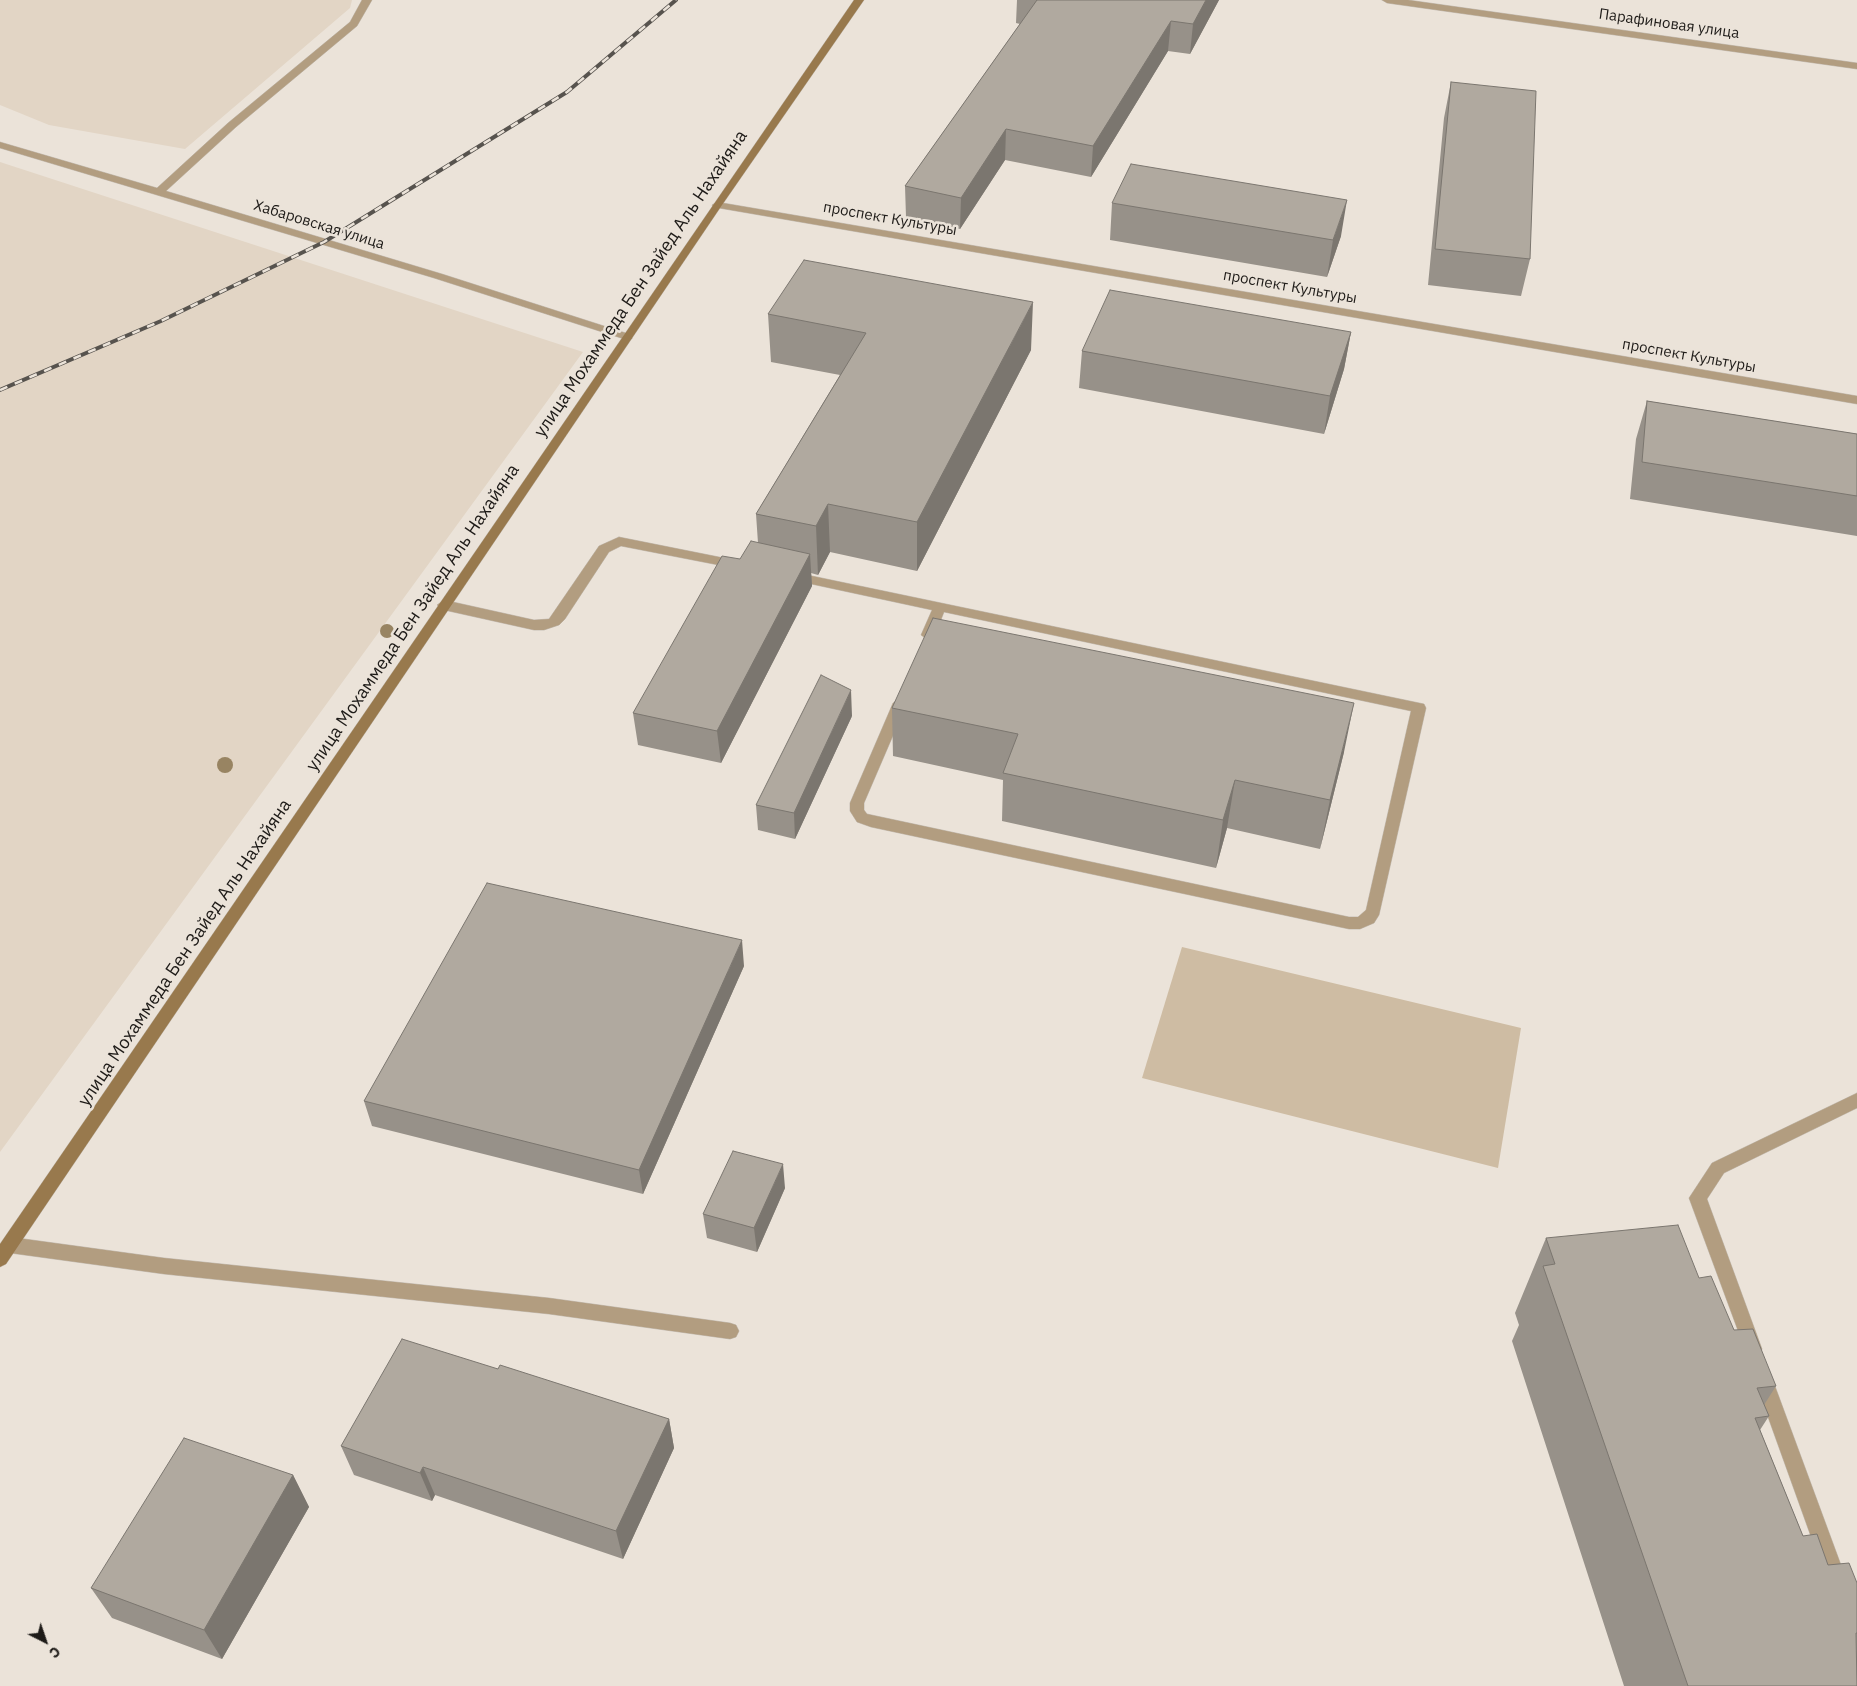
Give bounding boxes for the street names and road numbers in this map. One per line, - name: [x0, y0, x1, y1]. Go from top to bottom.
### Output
- street label: Парафиновая улица: [1598, 5, 1740, 43]
- street label: улица Мохаммеда Бен Зайед Аль Нахайяна: [530, 126, 752, 442]
- street label: Хабаровская улица: [251, 197, 387, 253]
- street label: проспект Культуры: [822, 198, 958, 240]
- street label: проспект Культуры: [1222, 266, 1358, 308]
- street label: проспект Культуры: [1621, 335, 1757, 377]
- street label: улица Мохаммеда Бен Зайед Аль Нахайяна: [302, 460, 524, 776]
- street label: улица Мохаммеда Бен Зайед Аль Нахайяна: [74, 795, 296, 1111]

